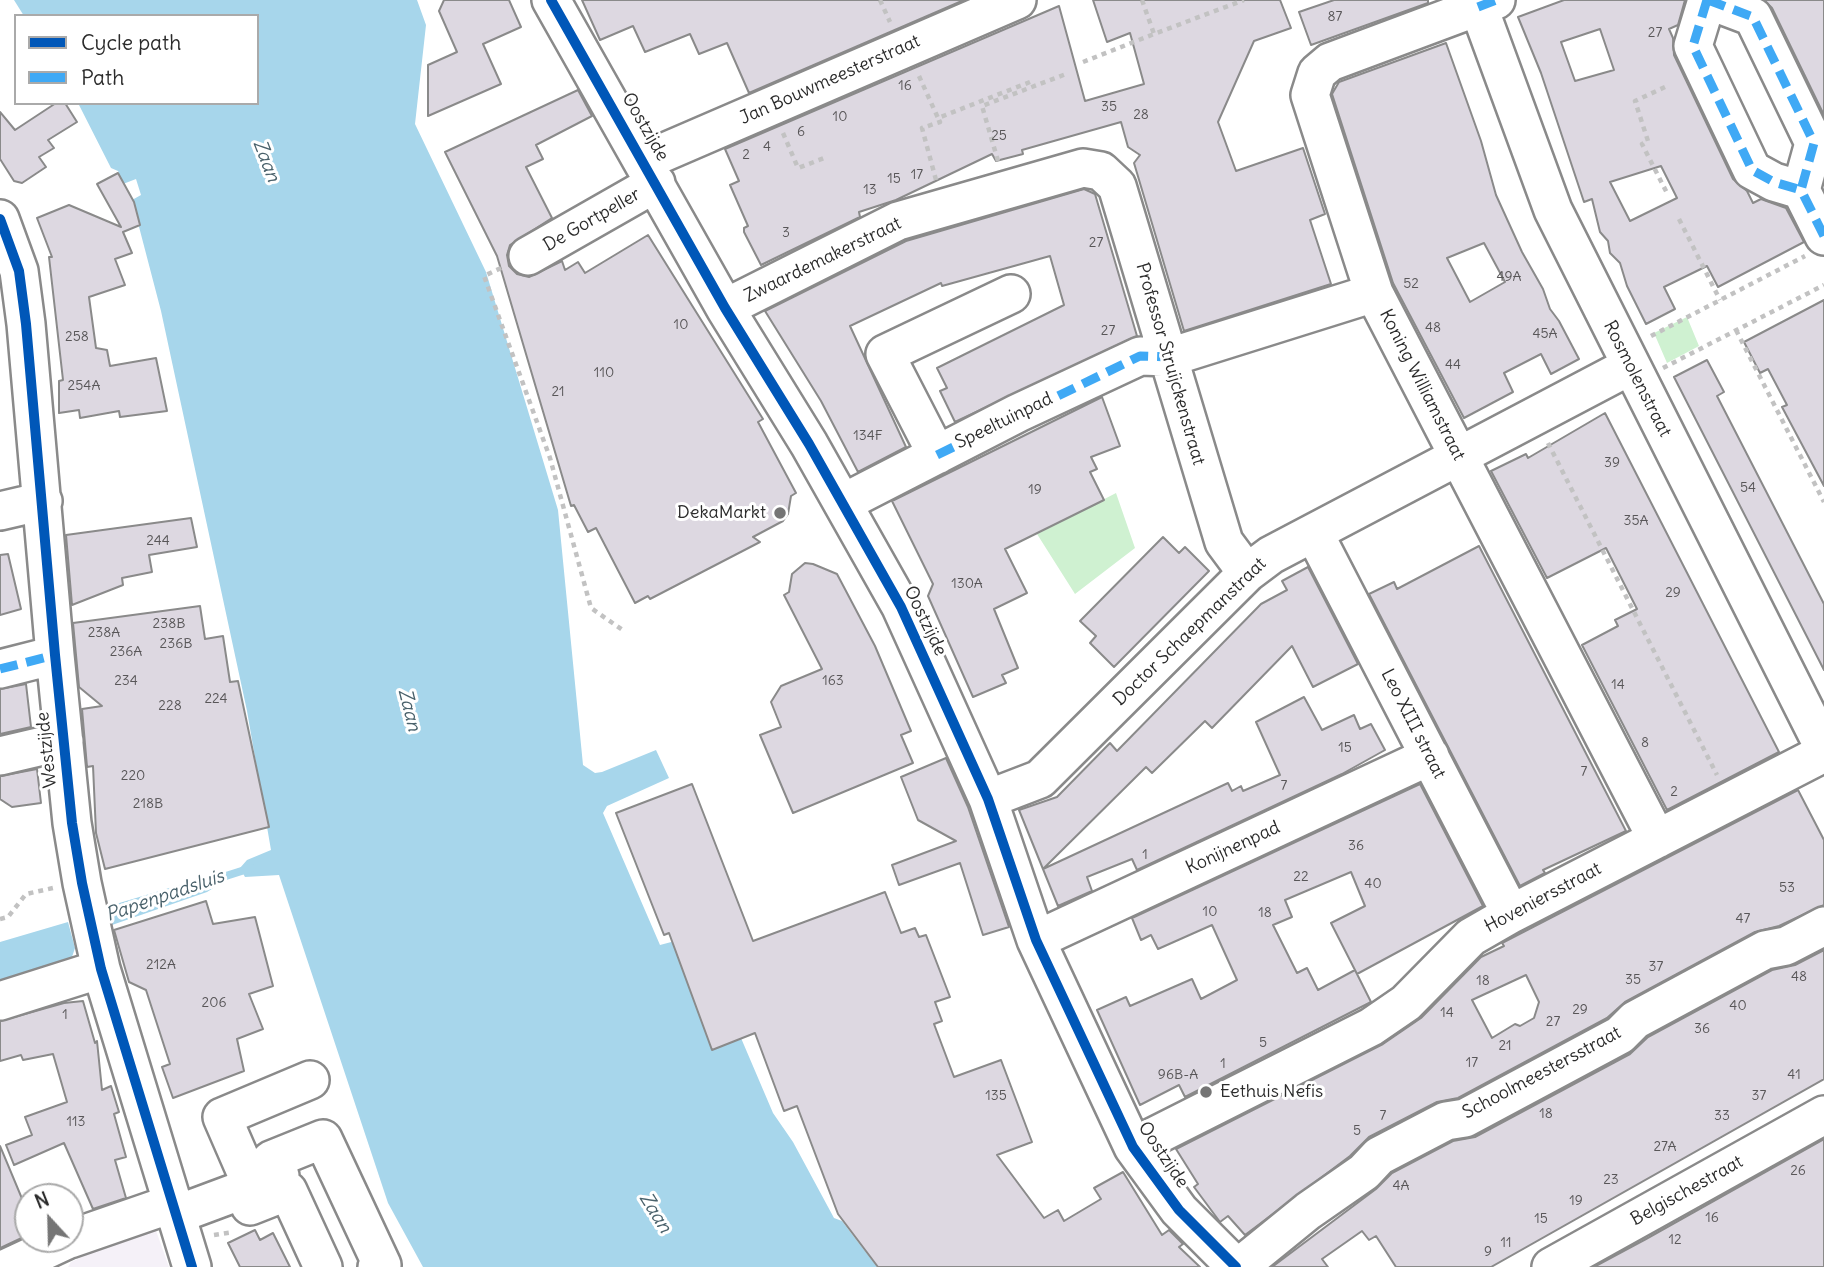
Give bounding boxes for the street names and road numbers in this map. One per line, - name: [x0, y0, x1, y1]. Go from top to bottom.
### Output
- street label: Jan Bouwmeesterstraat: [737, 30, 923, 130]
- street label: Oostzijde: [617, 89, 673, 165]
- street label: De Gortpeller: [540, 184, 644, 256]
- street label: Zwaardemakerstraat: [741, 213, 905, 307]
- street label: Professor Struijckenstraat: [1131, 260, 1209, 468]
- street label: Koning Williamstraat: [1375, 306, 1469, 464]
- street label: Rosmolenstraat: [1598, 317, 1676, 441]
- street label: Speeltuinpad: [952, 388, 1056, 454]
- street label: Doctor Schaepmanstraat: [1109, 553, 1271, 711]
- street label: Oostzijde: [899, 582, 951, 660]
- street label: Leo XIII straat: [1376, 665, 1450, 783]
- street label: Westzijde: [32, 711, 62, 789]
- street label: Konijnenpad: [1183, 817, 1283, 879]
- street label: Hoveniersstraat: [1481, 858, 1605, 938]
- street label: Schoolmeestersstraat: [1459, 1022, 1625, 1124]
- street label: Oostzijde: [1133, 1118, 1193, 1192]
- street label: Belgischestraat: [1627, 1151, 1747, 1231]

